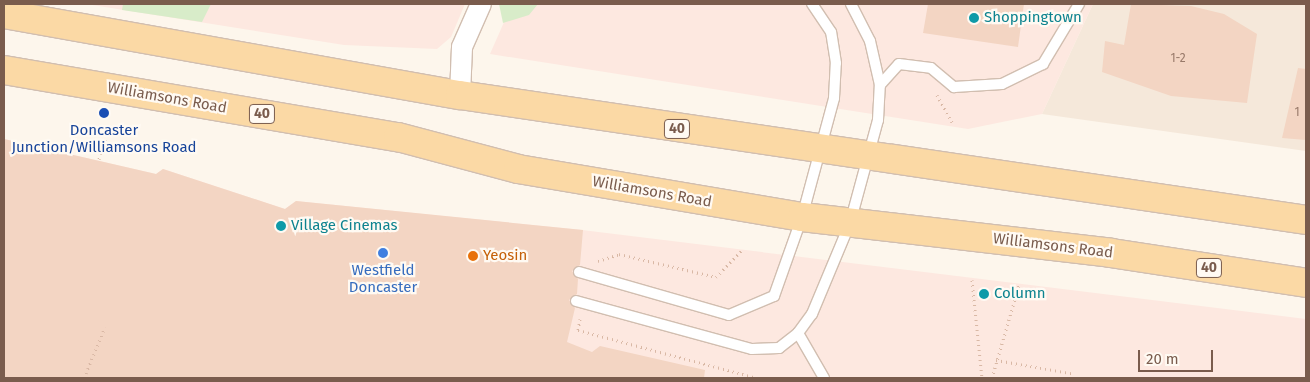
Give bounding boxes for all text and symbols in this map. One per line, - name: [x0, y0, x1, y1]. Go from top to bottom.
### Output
- place label: Shoppingtown: [984, 9, 1082, 27]
- marker: Shoppingtown: [968, 12, 980, 24]
- house number: 1-2: [1170, 52, 1186, 66]
- street label: Williamsons Road: [106, 79, 228, 117]
- road number: 40: [248, 102, 276, 126]
- house number: 1: [1294, 106, 1300, 120]
- marker: Doncaster Junction/Williamsons Road: [98, 107, 110, 119]
- road number: 40: [663, 118, 691, 140]
- place label: Doncaster Junction/Williamsons Road: [11, 121, 197, 156]
- street label: Williamsons Road: [591, 173, 713, 211]
- place label: Village Cinemas: [291, 217, 397, 235]
- marker: Village Cinemas: [275, 220, 287, 232]
- street label: Williamsons Road: [992, 230, 1114, 262]
- marker: Westfield Doncaster: [377, 247, 389, 259]
- place label: Yeosin: [483, 247, 527, 265]
- marker: Yeosin: [467, 250, 479, 262]
- road number: 40: [1195, 256, 1223, 280]
- place label: Westfield Doncaster: [349, 261, 417, 296]
- place label: Column: [994, 285, 1046, 303]
- marker: Column: [978, 288, 990, 300]
- scale bar: [1140, 340, 1215, 372]
- text: 20 m: [1146, 350, 1179, 368]

